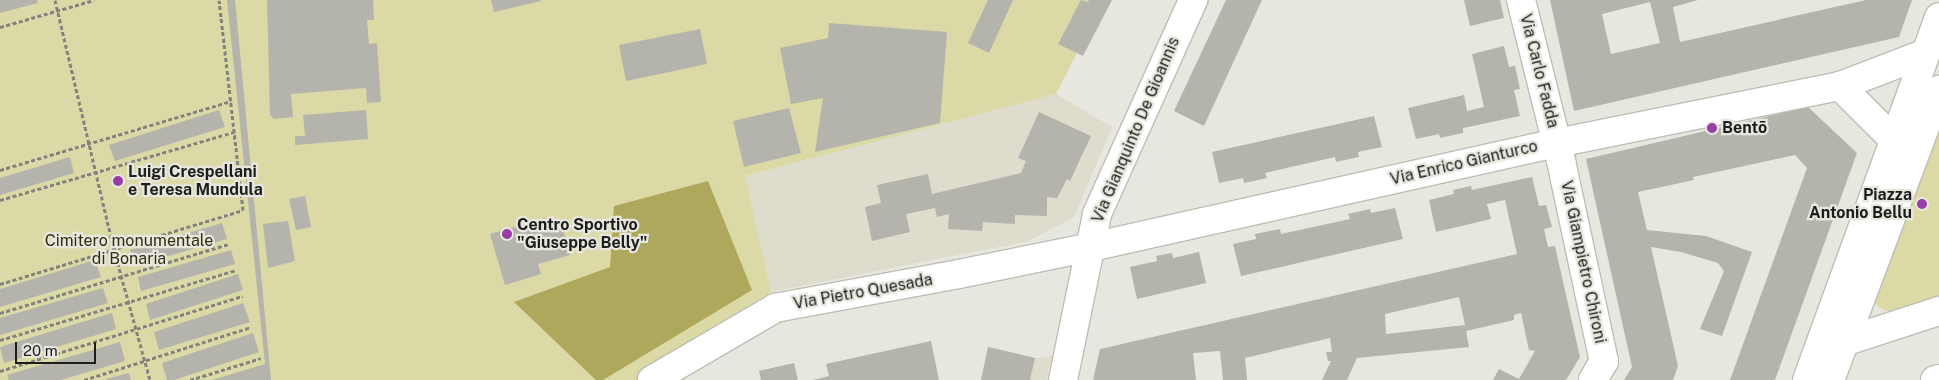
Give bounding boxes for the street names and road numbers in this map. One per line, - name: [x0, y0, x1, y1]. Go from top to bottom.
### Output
- street label: Via Carlo Fadda: [1516, 12, 1562, 130]
- street label: Via Gianquinto De Gioannis: [1088, 34, 1184, 226]
- street label: Via Enrico Gianturco: [1388, 137, 1540, 189]
- street label: Via Giampietro Chironi: [1556, 179, 1610, 345]
- street label: Via Pietro Quesada: [792, 270, 934, 314]

